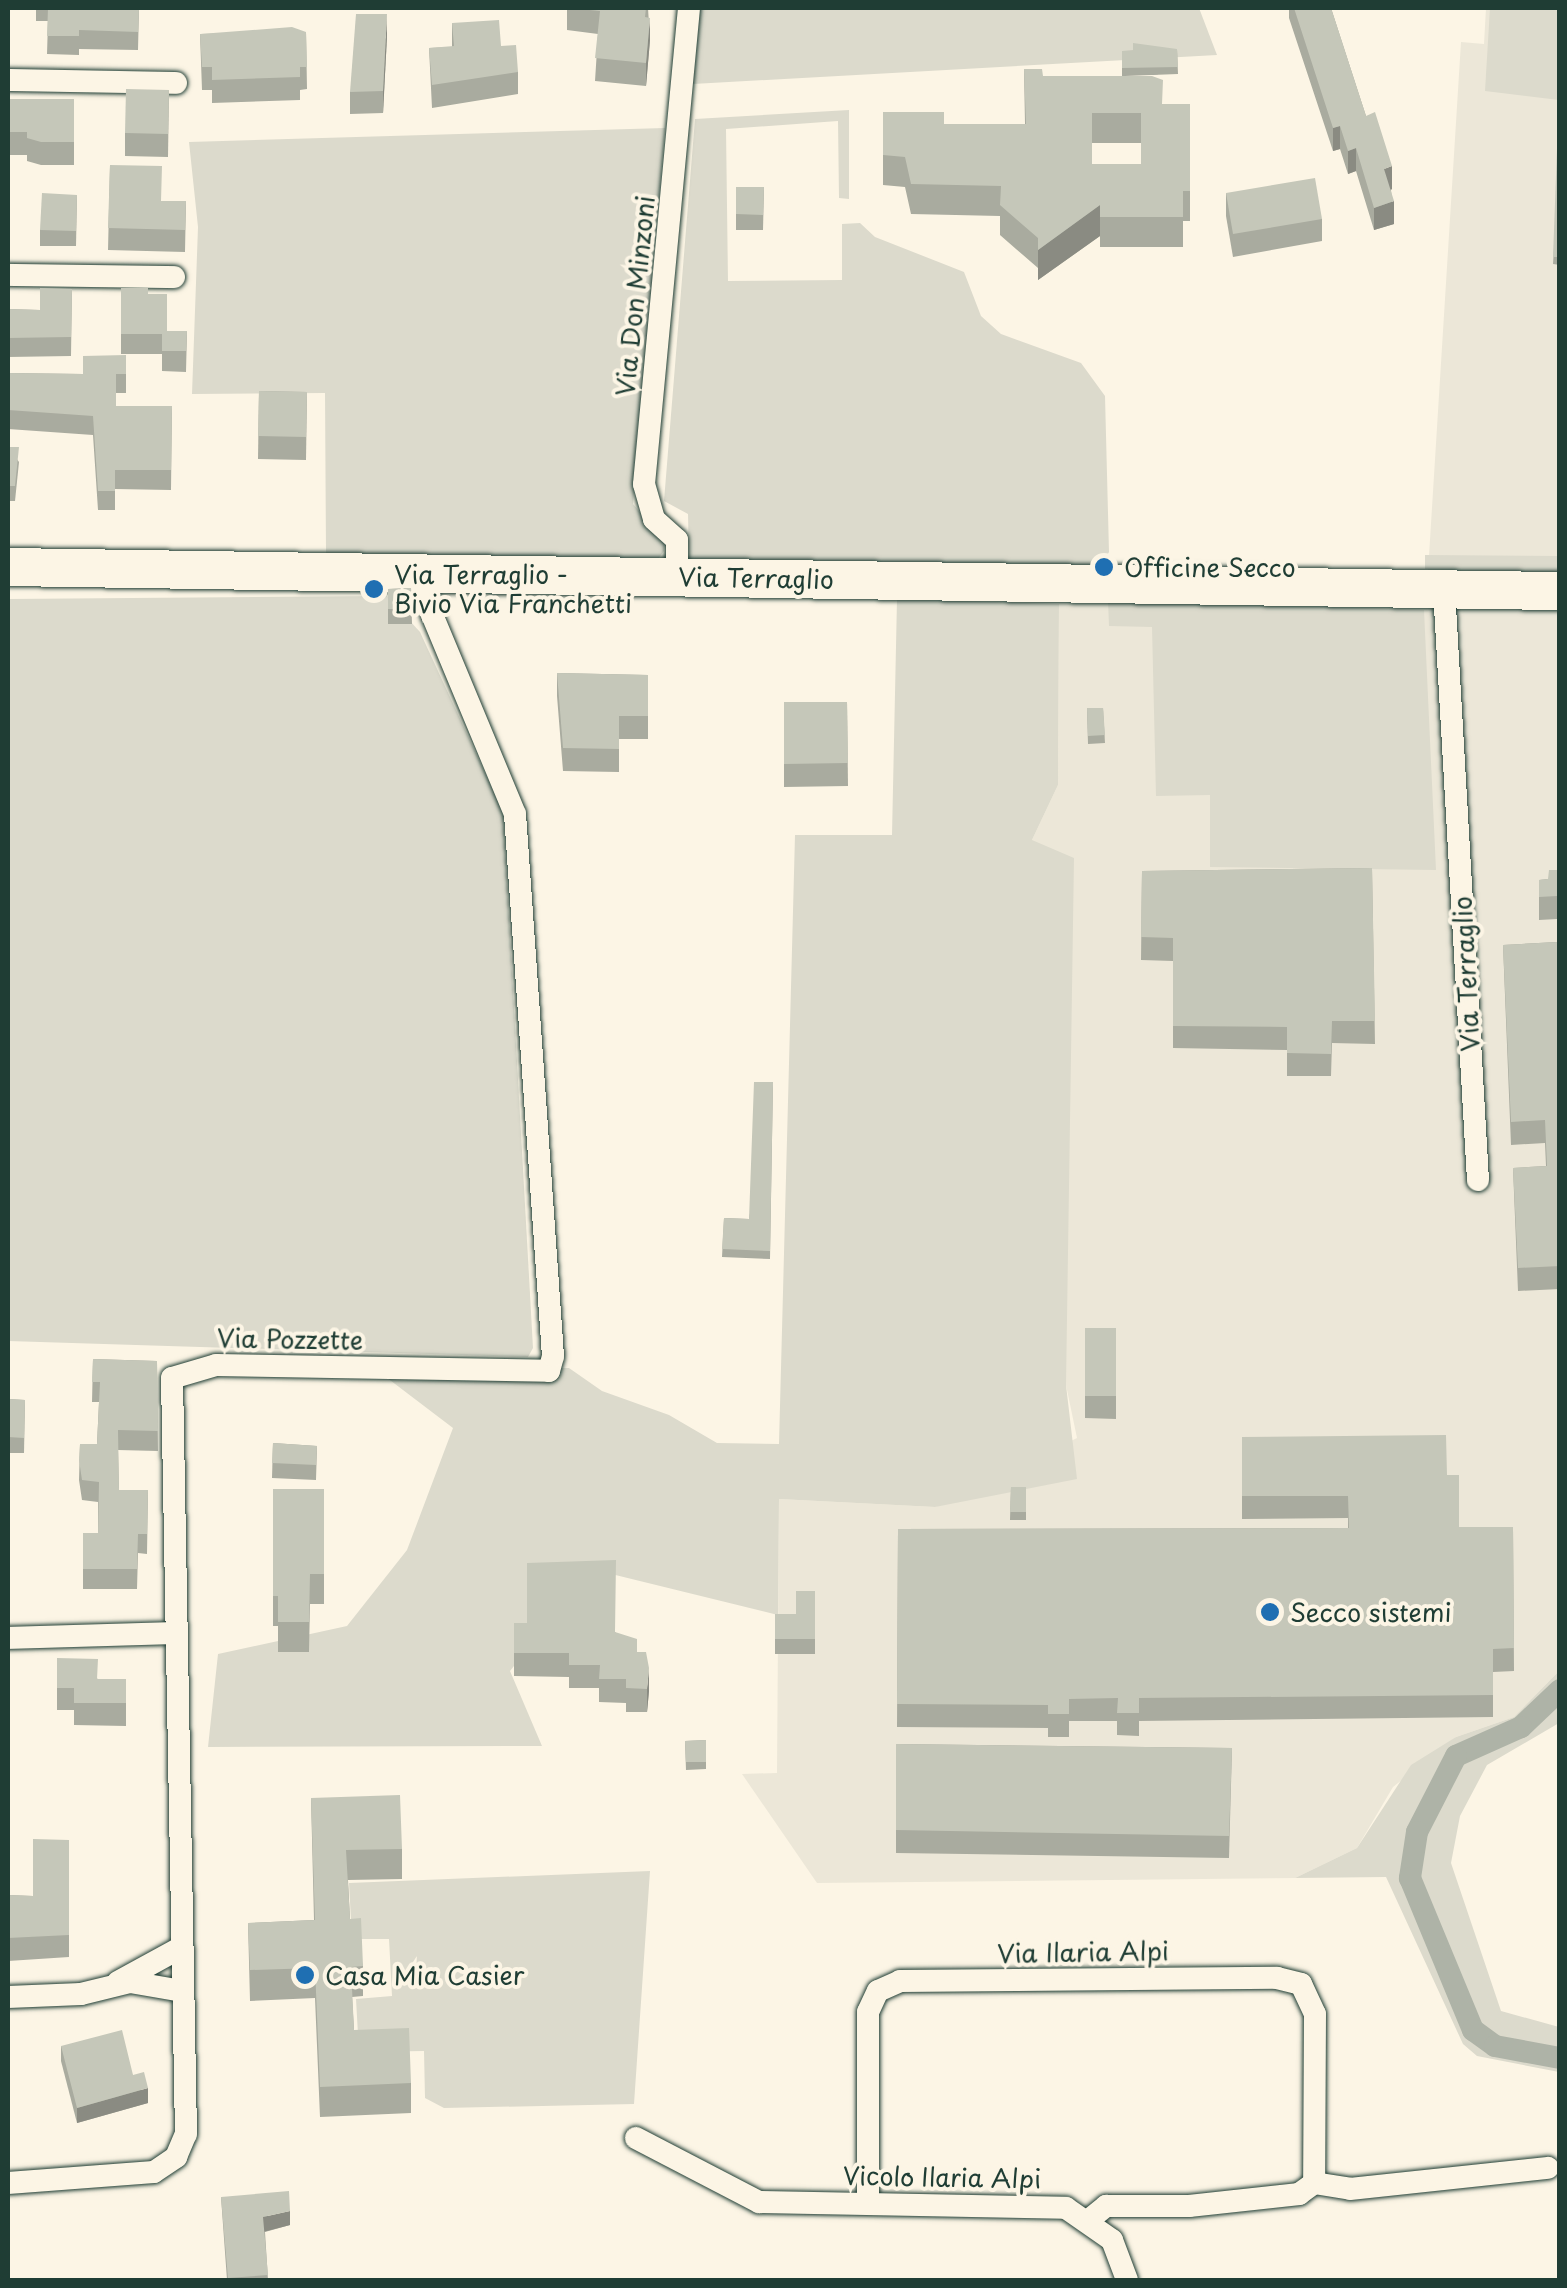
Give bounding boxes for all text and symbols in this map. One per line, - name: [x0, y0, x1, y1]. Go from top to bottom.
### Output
- street label: Via Don Minzoni: [610, 196, 660, 396]
- place label: Officine Secco: [1124, 552, 1297, 582]
- marker: Officine Secco: [1093, 556, 1115, 578]
- place label: Via Terraglio - Bivio Via Franchetti: [394, 560, 631, 619]
- street label: Via Terraglio: [678, 562, 834, 594]
- marker: Via Terraglio - Bivio Via Franchetti: [363, 578, 385, 600]
- street label: Via Terraglio: [1447, 896, 1485, 1052]
- street label: Via Pozzette: [217, 1323, 363, 1355]
- place label: Secco sistemi: [1290, 1597, 1450, 1627]
- marker: Secco sistemi: [1259, 1601, 1281, 1623]
- street label: Via Ilaria Alpi: [999, 1936, 1167, 1968]
- place label: Casa Mia Casier: [325, 1960, 525, 1990]
- marker: Casa Mia Casier: [294, 1964, 316, 1986]
- street label: Vicolo Ilaria Alpi: [842, 2160, 1042, 2194]

